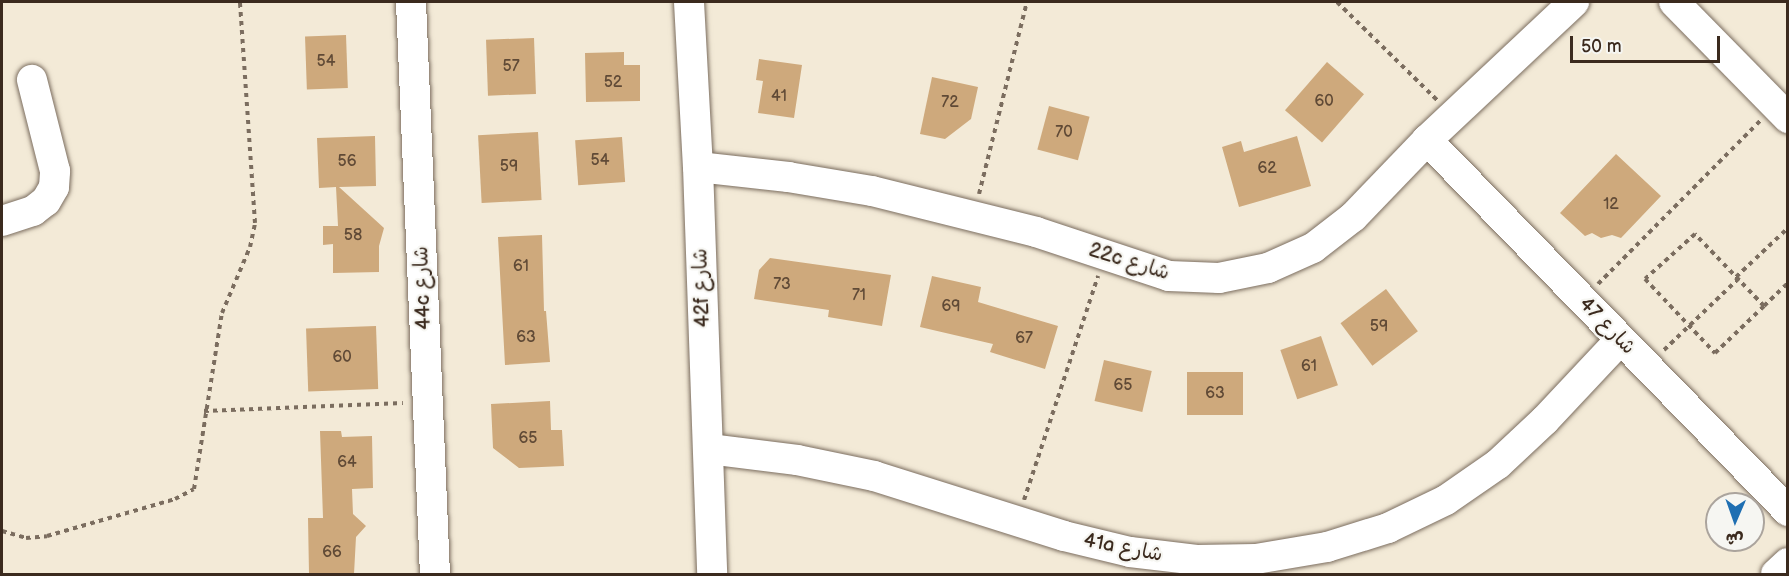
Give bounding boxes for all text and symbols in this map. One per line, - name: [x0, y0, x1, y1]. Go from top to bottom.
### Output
- scale bar: [1573, 24, 1723, 62]
- text: 50 m: [1581, 36, 1622, 57]
- house number: 54: [317, 52, 335, 72]
- house number: 57: [502, 57, 520, 77]
- house number: 52: [604, 73, 622, 93]
- house number: 41: [771, 87, 787, 107]
- house number: 60: [1314, 92, 1334, 112]
- house number: 72: [941, 93, 959, 113]
- house number: 70: [1055, 123, 1073, 143]
- house number: 54: [591, 151, 609, 171]
- house number: 56: [338, 152, 356, 172]
- house number: 59: [500, 157, 518, 177]
- house number: 62: [1257, 159, 1277, 179]
- house number: 12: [1603, 195, 1619, 215]
- house number: 58: [344, 226, 362, 246]
- street label: 22c شارع: [1086, 238, 1172, 286]
- street label: 44c شارع: [410, 246, 436, 330]
- street label: 42f شارع: [689, 248, 715, 328]
- house number: 61: [513, 257, 529, 277]
- house number: 73: [773, 275, 791, 295]
- house number: 71: [852, 286, 866, 306]
- street label: شارع 47: [1574, 292, 1640, 360]
- house number: 69: [941, 297, 961, 317]
- house number: 59: [1370, 317, 1388, 337]
- house number: 63: [516, 328, 536, 348]
- house number: 67: [1015, 329, 1033, 349]
- house number: 60: [332, 348, 352, 368]
- house number: 61: [1301, 357, 1317, 377]
- house number: 65: [1114, 376, 1132, 396]
- house number: 63: [1205, 384, 1225, 404]
- house number: 65: [519, 429, 537, 449]
- house number: 64: [337, 453, 357, 473]
- north arrow: [1705, 492, 1765, 552]
- street label: 41a شارع: [1081, 529, 1165, 567]
- text: ش: [1725, 529, 1744, 548]
- house number: 66: [322, 543, 342, 563]

